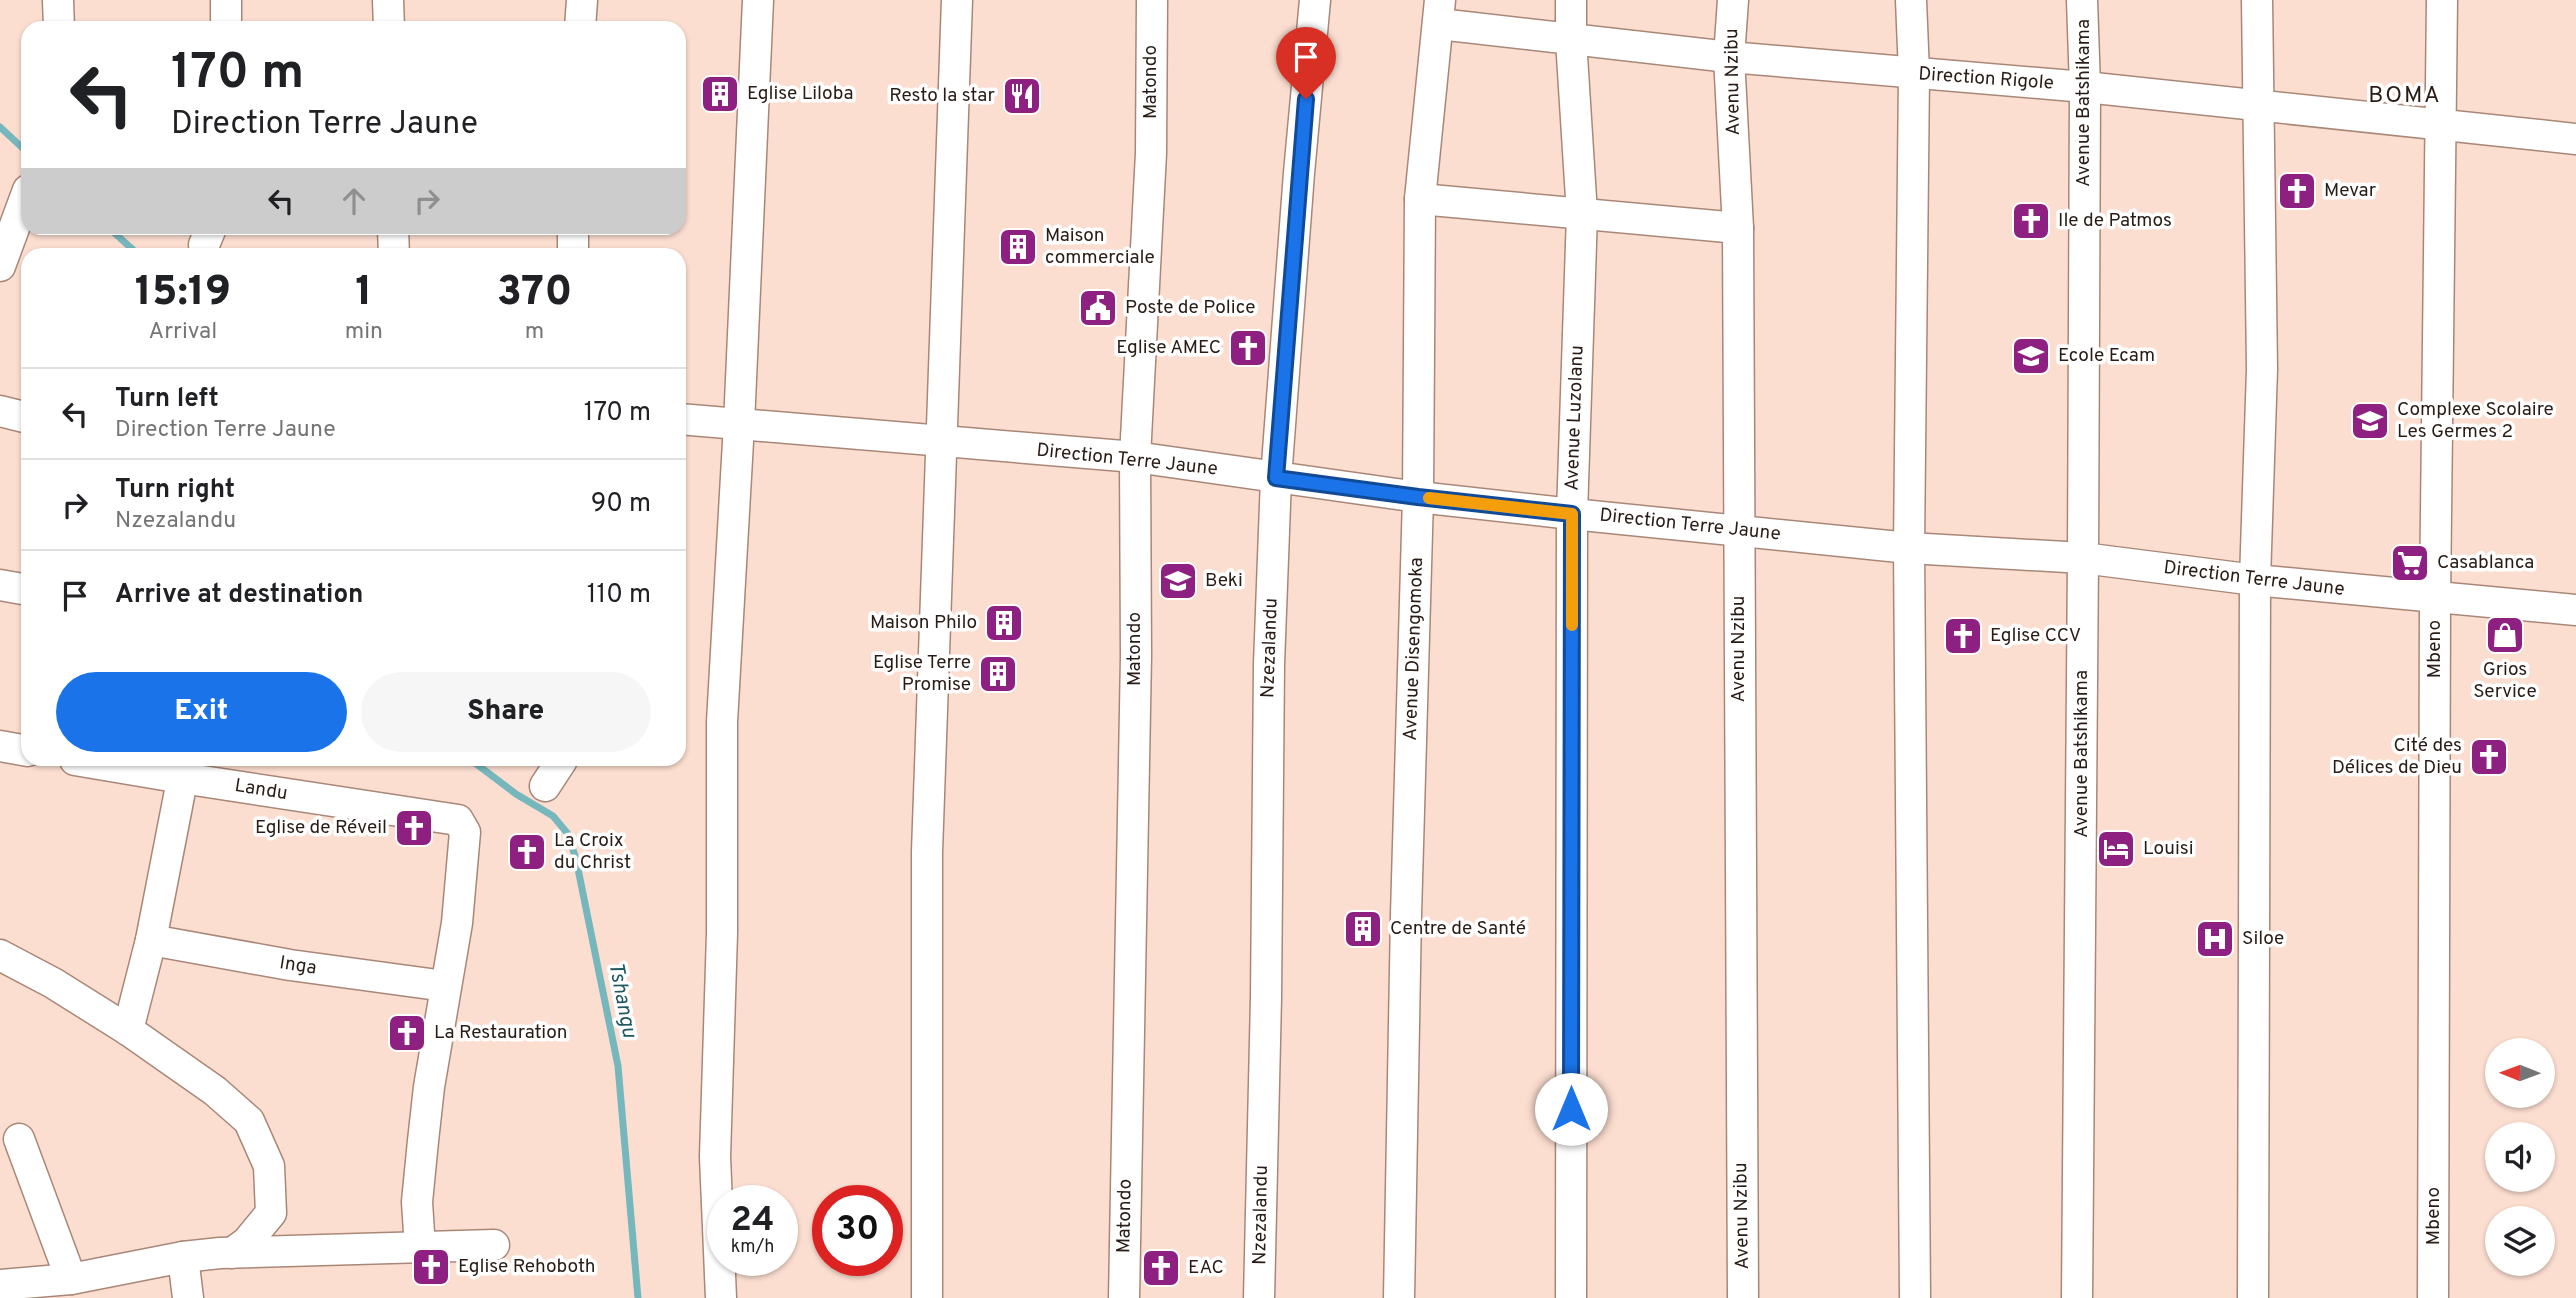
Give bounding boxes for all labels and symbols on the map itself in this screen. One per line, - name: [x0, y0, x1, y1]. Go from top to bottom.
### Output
- street label: Avenue Batshikama: [2072, 19, 2096, 187]
- pin: [1276, 27, 1336, 99]
- street label: Avenu Nzibu: [1720, 28, 1746, 136]
- street label: Matondo: [1139, 45, 1163, 119]
- street label: Direction Rigole: [1917, 62, 2055, 96]
- building icon: Eglise Liloba: [699, 73, 741, 115]
- restaurant icon: Resto la star: [1001, 75, 1043, 117]
- place label: Eglise Liloba: [747, 82, 854, 106]
- district label: BOMA: [2368, 82, 2442, 111]
- place label: Resto la star: [889, 84, 996, 108]
- church icon: Mevar: [2276, 170, 2318, 212]
- place label: Mevar: [2324, 179, 2377, 203]
- church icon: Ile de Patmos: [2010, 200, 2052, 242]
- place label: Ile de Patmos: [2058, 209, 2172, 233]
- place label: Maison commerciale: [1045, 224, 1155, 270]
- building icon: Maison commerciale: [997, 226, 1039, 268]
- public building icon: Poste de Police: [1077, 287, 1119, 329]
- place label: Poste de Police: [1125, 296, 1256, 320]
- church icon: Eglise AMEC: [1227, 327, 1269, 369]
- school or university icon: Ecole Ecam: [2010, 335, 2052, 377]
- place label: Eglise AMEC: [1116, 336, 1221, 360]
- place label: Ecole Ecam: [2058, 344, 2155, 368]
- street label: Avenue Luzolanu: [1560, 345, 1590, 491]
- place label: Complexe Scolaire Les Germes 2: [2397, 398, 2554, 444]
- school or university icon: Complexe Scolaire Les Germes 2: [2349, 400, 2391, 442]
- street label: Direction Terre Jaune: [1035, 439, 1219, 481]
- street label: Direction Terre Jaune: [1598, 504, 1782, 546]
- supermarket icon: Casablanca: [2389, 542, 2431, 584]
- place label: Casablanca: [2437, 551, 2534, 575]
- street label: Direction Terre Jaune: [2162, 556, 2346, 602]
- street label: Avenue Disengomoka: [1399, 557, 1429, 741]
- school or university icon: Beki: [1157, 560, 1199, 602]
- place label: Beki: [1205, 569, 1243, 593]
- street label: Avenu Nzibu: [1727, 595, 1751, 703]
- street label: Nzezalandu: [1256, 598, 1284, 698]
- building icon: Maison Philo: [983, 602, 1025, 644]
- place label: Maison Philo: [870, 611, 977, 635]
- street label: Matondo: [1123, 612, 1147, 686]
- shop icon: Grios Service: [2484, 614, 2526, 656]
- church icon: Eglise CCV: [1942, 615, 1984, 657]
- street label: Mbeno: [2423, 620, 2447, 678]
- place label: Eglise CCV: [1990, 624, 2081, 648]
- place label: Eglise Terre Promise: [873, 651, 971, 697]
- building icon: Eglise Terre Promise: [977, 653, 1019, 695]
- place label: Grios Service: [2473, 658, 2537, 704]
- street label: Avenue Batshikama: [2070, 670, 2094, 838]
- place label: Cité des Délices de Dieu: [2332, 734, 2462, 780]
- church icon: Cité des Délices de Dieu: [2468, 736, 2510, 778]
- street label: Landu: [233, 774, 289, 806]
- church icon: Eglise de Réveil: [393, 807, 435, 849]
- place label: Eglise de Réveil: [255, 816, 387, 840]
- hotel icon: Louisi: [2095, 828, 2137, 870]
- place label: La Croix du Christ: [554, 829, 631, 875]
- church icon: La Croix du Christ: [506, 831, 548, 873]
- place label: Louisi: [2143, 837, 2193, 861]
- building icon: Centre de Santé: [1342, 908, 1384, 950]
- place label: Centre de Santé: [1390, 917, 1526, 941]
- hospital icon: Siloe: [2194, 918, 2236, 960]
- place label: Siloe: [2242, 927, 2284, 951]
- street label: Inga: [278, 951, 318, 981]
- water label: Tshangu: [601, 960, 643, 1041]
- church icon: La Restauration: [386, 1012, 428, 1054]
- place label: La Restauration: [434, 1021, 567, 1045]
- north arrow: [2485, 1038, 2555, 1108]
- position arrow: [1534, 1072, 1608, 1146]
- street label: Avenu Nzibu: [1729, 1162, 1755, 1270]
- street label: Nzezalandu: [1248, 1165, 1274, 1265]
- street label: Matondo: [1112, 1179, 1138, 1253]
- speed limit sign: 30: [812, 1185, 903, 1276]
- street label: Mbeno: [2422, 1187, 2446, 1245]
- church icon: Eglise Rehoboth: [410, 1246, 452, 1288]
- church icon: EAC: [1140, 1247, 1182, 1289]
- place label: Eglise Rehoboth: [458, 1255, 596, 1279]
- place label: EAC: [1188, 1256, 1224, 1280]

